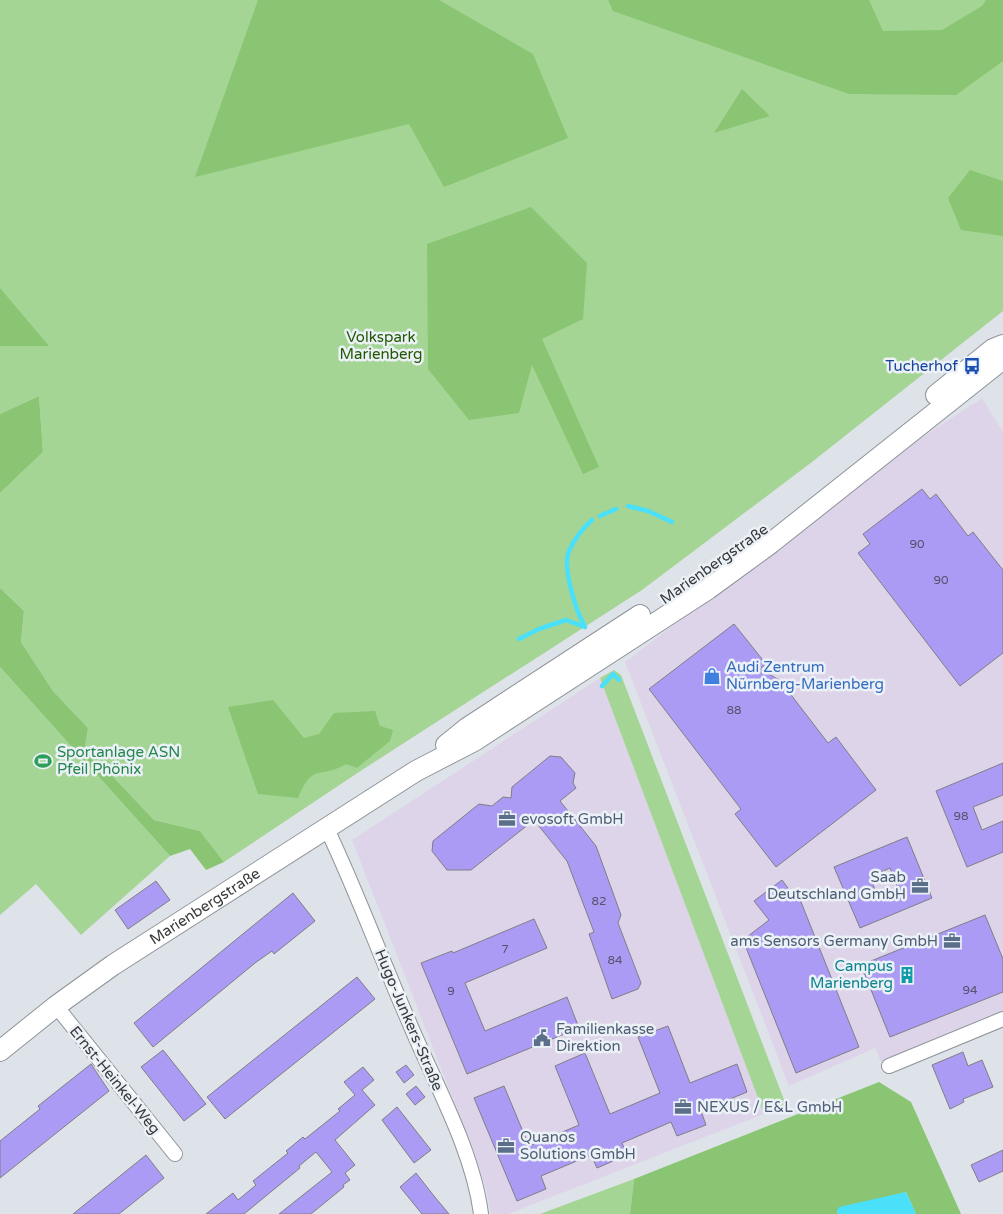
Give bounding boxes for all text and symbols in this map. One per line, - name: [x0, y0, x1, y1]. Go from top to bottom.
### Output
- park label: Volkspark Marienberg: [340, 328, 422, 363]
- bus stop icon: Tucherhof: [962, 356, 982, 376]
- place label: Tucherhof: [885, 357, 958, 375]
- street label: Marienbergstraße: [657, 520, 771, 608]
- house number: 90: [909, 537, 925, 551]
- house number: 90: [933, 573, 949, 587]
- place label: Audi Zentrum Nürnberg-Marienberg: [726, 658, 884, 693]
- shop icon: Audi Zentrum Nürnberg-Marienberg: [702, 666, 722, 686]
- house number: 88: [726, 703, 742, 717]
- place label: Sportanlage ASN Pfeil Phönix: [57, 743, 180, 778]
- sports icon: Sportanlage ASN Pfeil Phönix: [33, 751, 53, 771]
- office icon: evosoft GmbH: [497, 809, 517, 829]
- house number: 98: [953, 809, 969, 823]
- place label: evosoft GmbH: [521, 810, 624, 828]
- street label: Marienbergstraße: [146, 864, 263, 948]
- place label: Saab Deutschland GmbH: [767, 868, 906, 903]
- office icon: Saab Deutschland GmbH: [910, 876, 930, 896]
- house number: 82: [591, 894, 607, 908]
- office icon: ams Sensors Germany GmbH: [942, 931, 962, 951]
- place label: ams Sensors Germany GmbH: [730, 932, 938, 950]
- house number: 7: [501, 942, 509, 956]
- street label: Hugo-Junkers-Straße: [371, 947, 447, 1093]
- house number: 84: [607, 953, 623, 967]
- place label: Campus Marienberg: [810, 957, 893, 992]
- building icon: Campus Marienberg: [897, 965, 917, 985]
- house number: 94: [962, 983, 978, 997]
- house number: 9: [447, 984, 455, 998]
- place label: Familienkasse Direktion: [556, 1020, 654, 1055]
- street label: Ernst-Heinkel-Weg: [66, 1022, 164, 1138]
- public building icon: Familienkasse Direktion: [532, 1028, 552, 1048]
- office icon: NEXUS / E&L GmbH: [673, 1097, 693, 1117]
- place label: NEXUS / E&L GmbH: [697, 1098, 842, 1116]
- place label: Quanos Solutions GmbH: [520, 1128, 636, 1163]
- office icon: Quanos Solutions GmbH: [496, 1136, 516, 1156]

